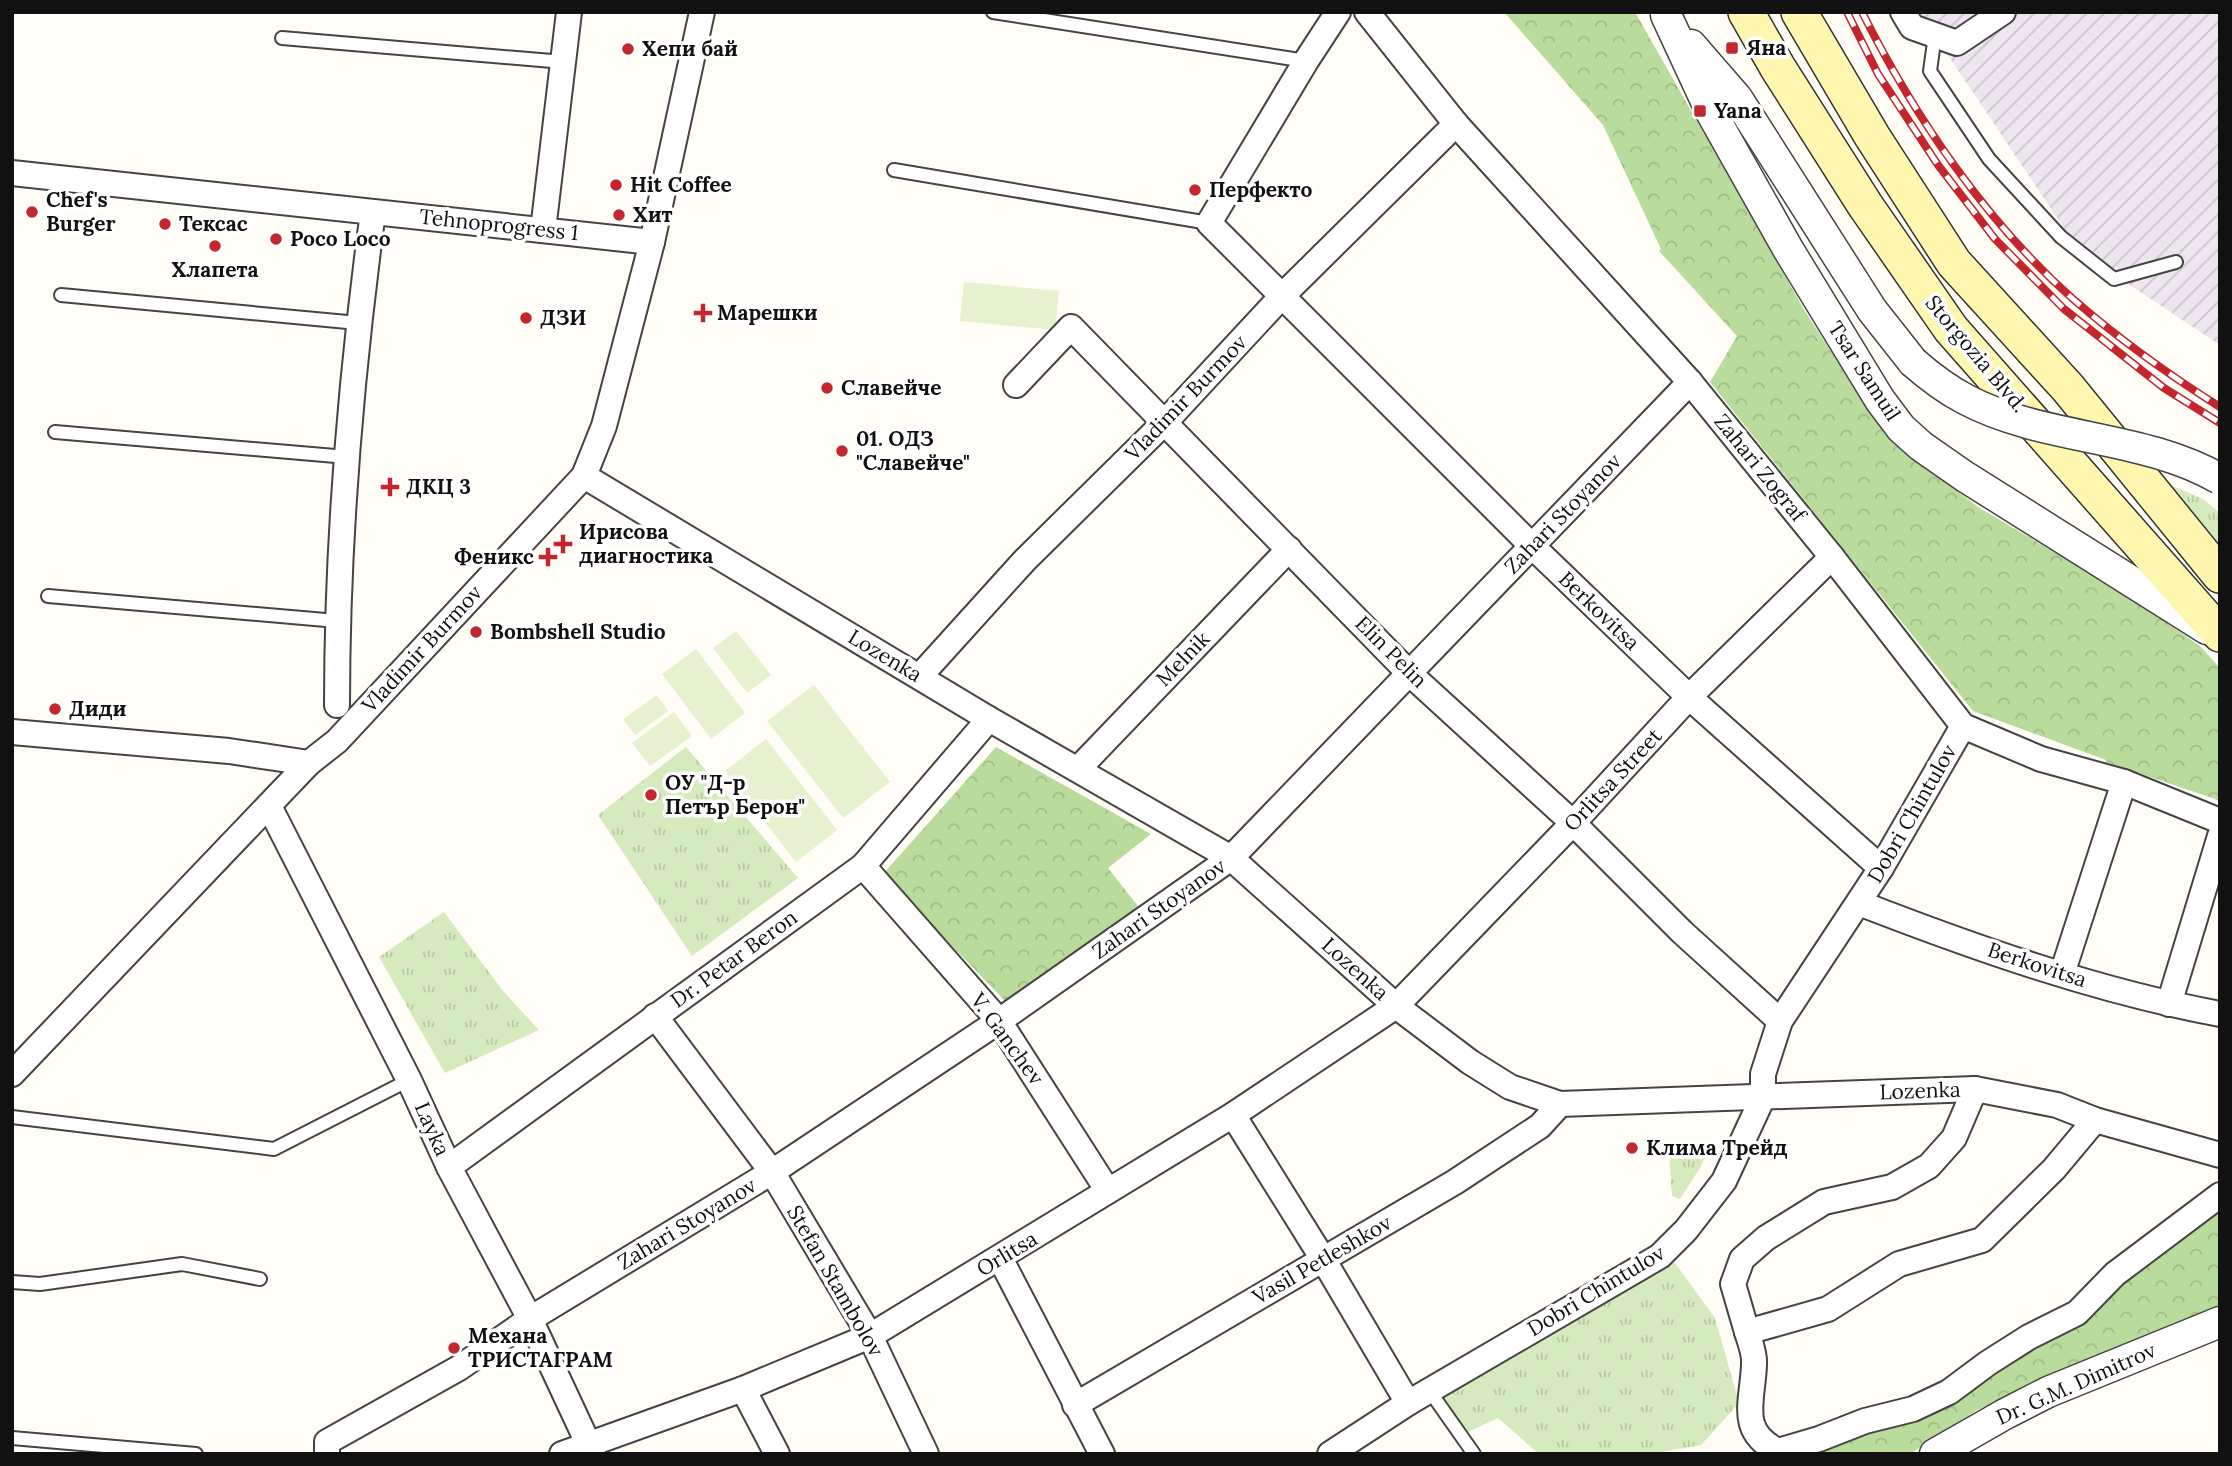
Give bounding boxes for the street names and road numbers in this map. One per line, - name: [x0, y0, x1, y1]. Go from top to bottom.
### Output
- street label: Tehnoprogress 1: [418, 203, 580, 246]
- street label: Storgozia Blvd.: [1920, 290, 2033, 418]
- street label: Tsar Samuil: [1822, 316, 1907, 426]
- street label: Vladimir Burmov: [1118, 329, 1253, 467]
- street label: Zahari Zograf: [1709, 408, 1813, 529]
- street label: Zahari Stoyanov: [1498, 447, 1627, 580]
- street label: Berkovitsa: [1553, 565, 1646, 656]
- street label: Vladimir Burmov: [355, 579, 488, 719]
- street label: Elin Pelin: [1350, 610, 1433, 694]
- street label: Lozenka: [843, 623, 927, 688]
- street label: Melnik: [1150, 625, 1216, 692]
- street label: Orlitsa Street: [1558, 722, 1668, 837]
- street label: Dobri Chintulov: [1861, 739, 1962, 888]
- street label: Zahari Stoyanov: [1087, 852, 1231, 965]
- street label: Dr. Petar Beron: [665, 903, 803, 1014]
- street label: Lozenka: [1316, 931, 1395, 1006]
- street label: Berkovitsa: [1984, 936, 2090, 993]
- street label: V. Ganchev: [964, 986, 1050, 1090]
- street label: Lozenka: [1879, 1076, 1961, 1105]
- street label: Layka: [409, 1098, 456, 1160]
- street label: Zahari Stoyanov: [612, 1171, 761, 1276]
- street label: Stefan Stambolov: [781, 1200, 890, 1361]
- street label: Vasil Petleshkov: [1247, 1209, 1396, 1311]
- street label: Orlitsa: [971, 1225, 1042, 1282]
- street label: Dobri Chintulov: [1522, 1239, 1670, 1342]
- street label: Dr. G.M. Dimitrov: [1992, 1336, 2160, 1431]

